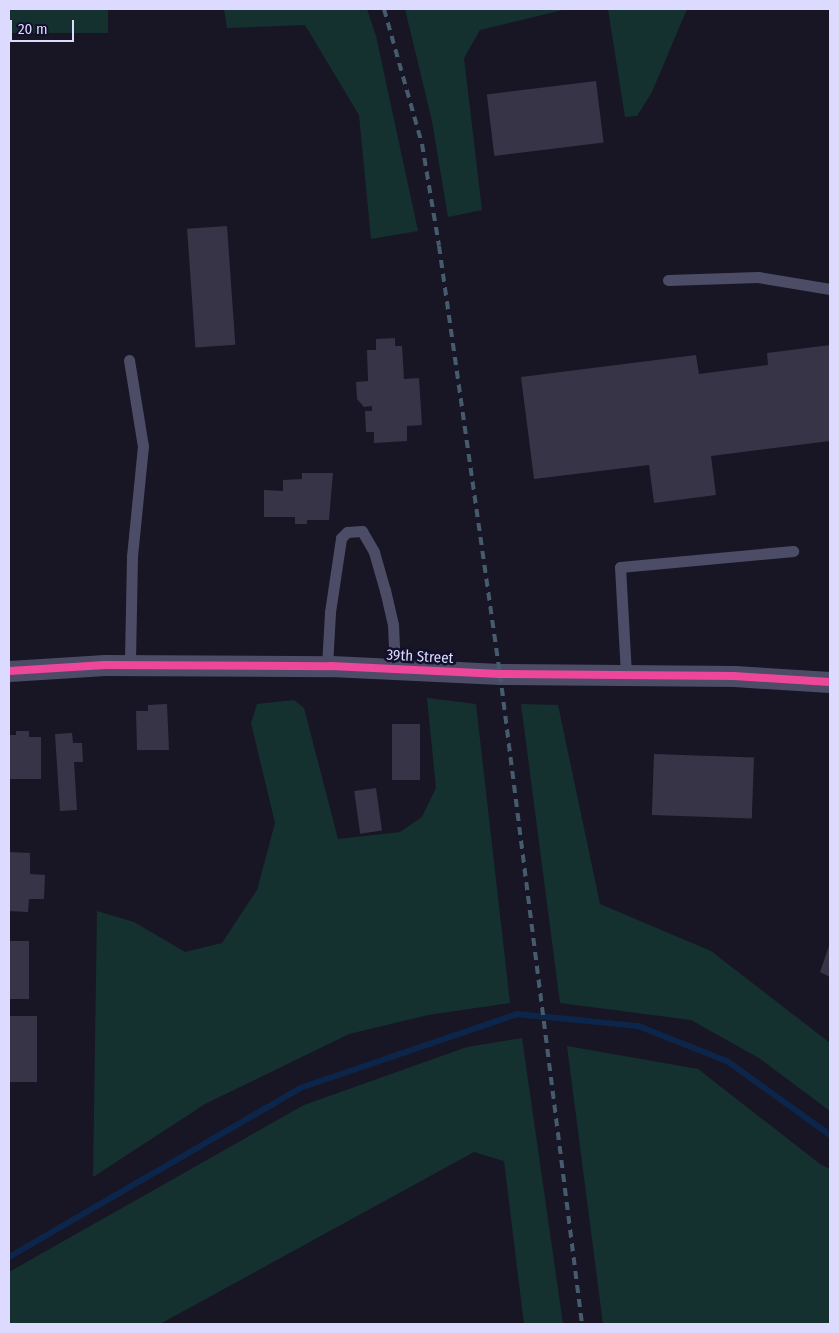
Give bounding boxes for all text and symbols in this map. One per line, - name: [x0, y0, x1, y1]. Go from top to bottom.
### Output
- scale bar: [12, 10, 76, 42]
- text: 20 m: [18, 20, 48, 38]
- street label: 39th Street: [386, 646, 454, 668]

